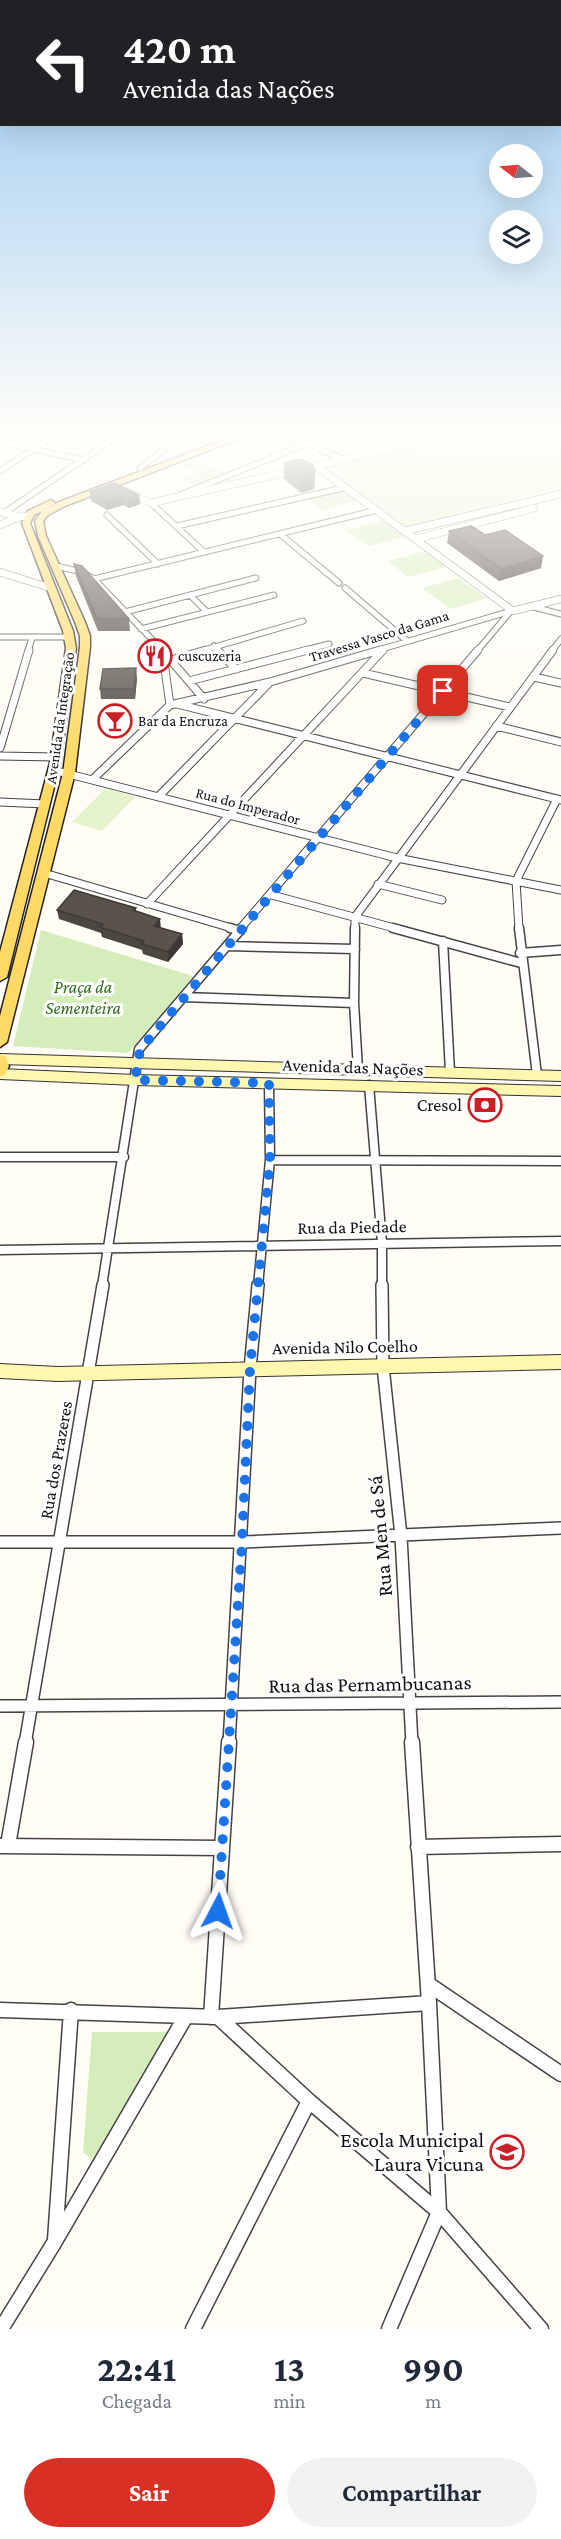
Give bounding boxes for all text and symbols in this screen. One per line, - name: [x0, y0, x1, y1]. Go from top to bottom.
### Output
- icon: left: [24, 24, 102, 102]
- text: 420 m: [123, 25, 236, 72]
- text: Avenida das Nações: [123, 74, 335, 104]
- north arrow: [489, 144, 543, 198]
- map controls: [489, 144, 543, 264]
- button: layers: [489, 210, 543, 264]
- street label: Travessa Vasco da Gama: [307, 607, 451, 665]
- restaurant icon: cuscuzeria: [137, 638, 173, 674]
- place label: cuscuzeria: [178, 648, 241, 664]
- street label: Avenida da Integração: [43, 651, 78, 785]
- pin: [417, 665, 468, 716]
- icon: arrive: [426, 674, 459, 707]
- bar icon: Bar da Encruza: [97, 703, 133, 739]
- place label: Bar da Encruza: [138, 713, 228, 729]
- street label: Rua do Imperador: [194, 784, 303, 829]
- park label: Praça da Sementeira: [45, 977, 121, 1018]
- street label: Avenida das Nações: [282, 1055, 424, 1079]
- bank icon: Cresol: [467, 1087, 503, 1123]
- place label: Cresol: [417, 1095, 462, 1115]
- street label: Rua da Piedade: [297, 1216, 407, 1238]
- street label: Avenida Nilo Coelho: [272, 1336, 418, 1358]
- street label: Rua dos Prazeres: [36, 1399, 76, 1521]
- street label: Rua Men de Sá: [363, 1474, 397, 1598]
- street label: Rua das Pernambucanas: [268, 1670, 472, 1698]
- position arrow: [186, 1879, 250, 1943]
- place label: Escola Municipal Laura Vicuna: [340, 2128, 484, 2176]
- school or university icon: Escola Municipal Laura Vicuna: [489, 2134, 525, 2170]
- text: 22:41: [97, 2349, 176, 2389]
- text: 13: [274, 2349, 305, 2389]
- text: 990: [403, 2349, 464, 2389]
- text: Chegada: [102, 2390, 172, 2412]
- text: min: [273, 2390, 305, 2412]
- text: m: [425, 2390, 441, 2412]
- button: Sair: [24, 2458, 275, 2527]
- button: Compartilhar: [287, 2458, 537, 2527]

